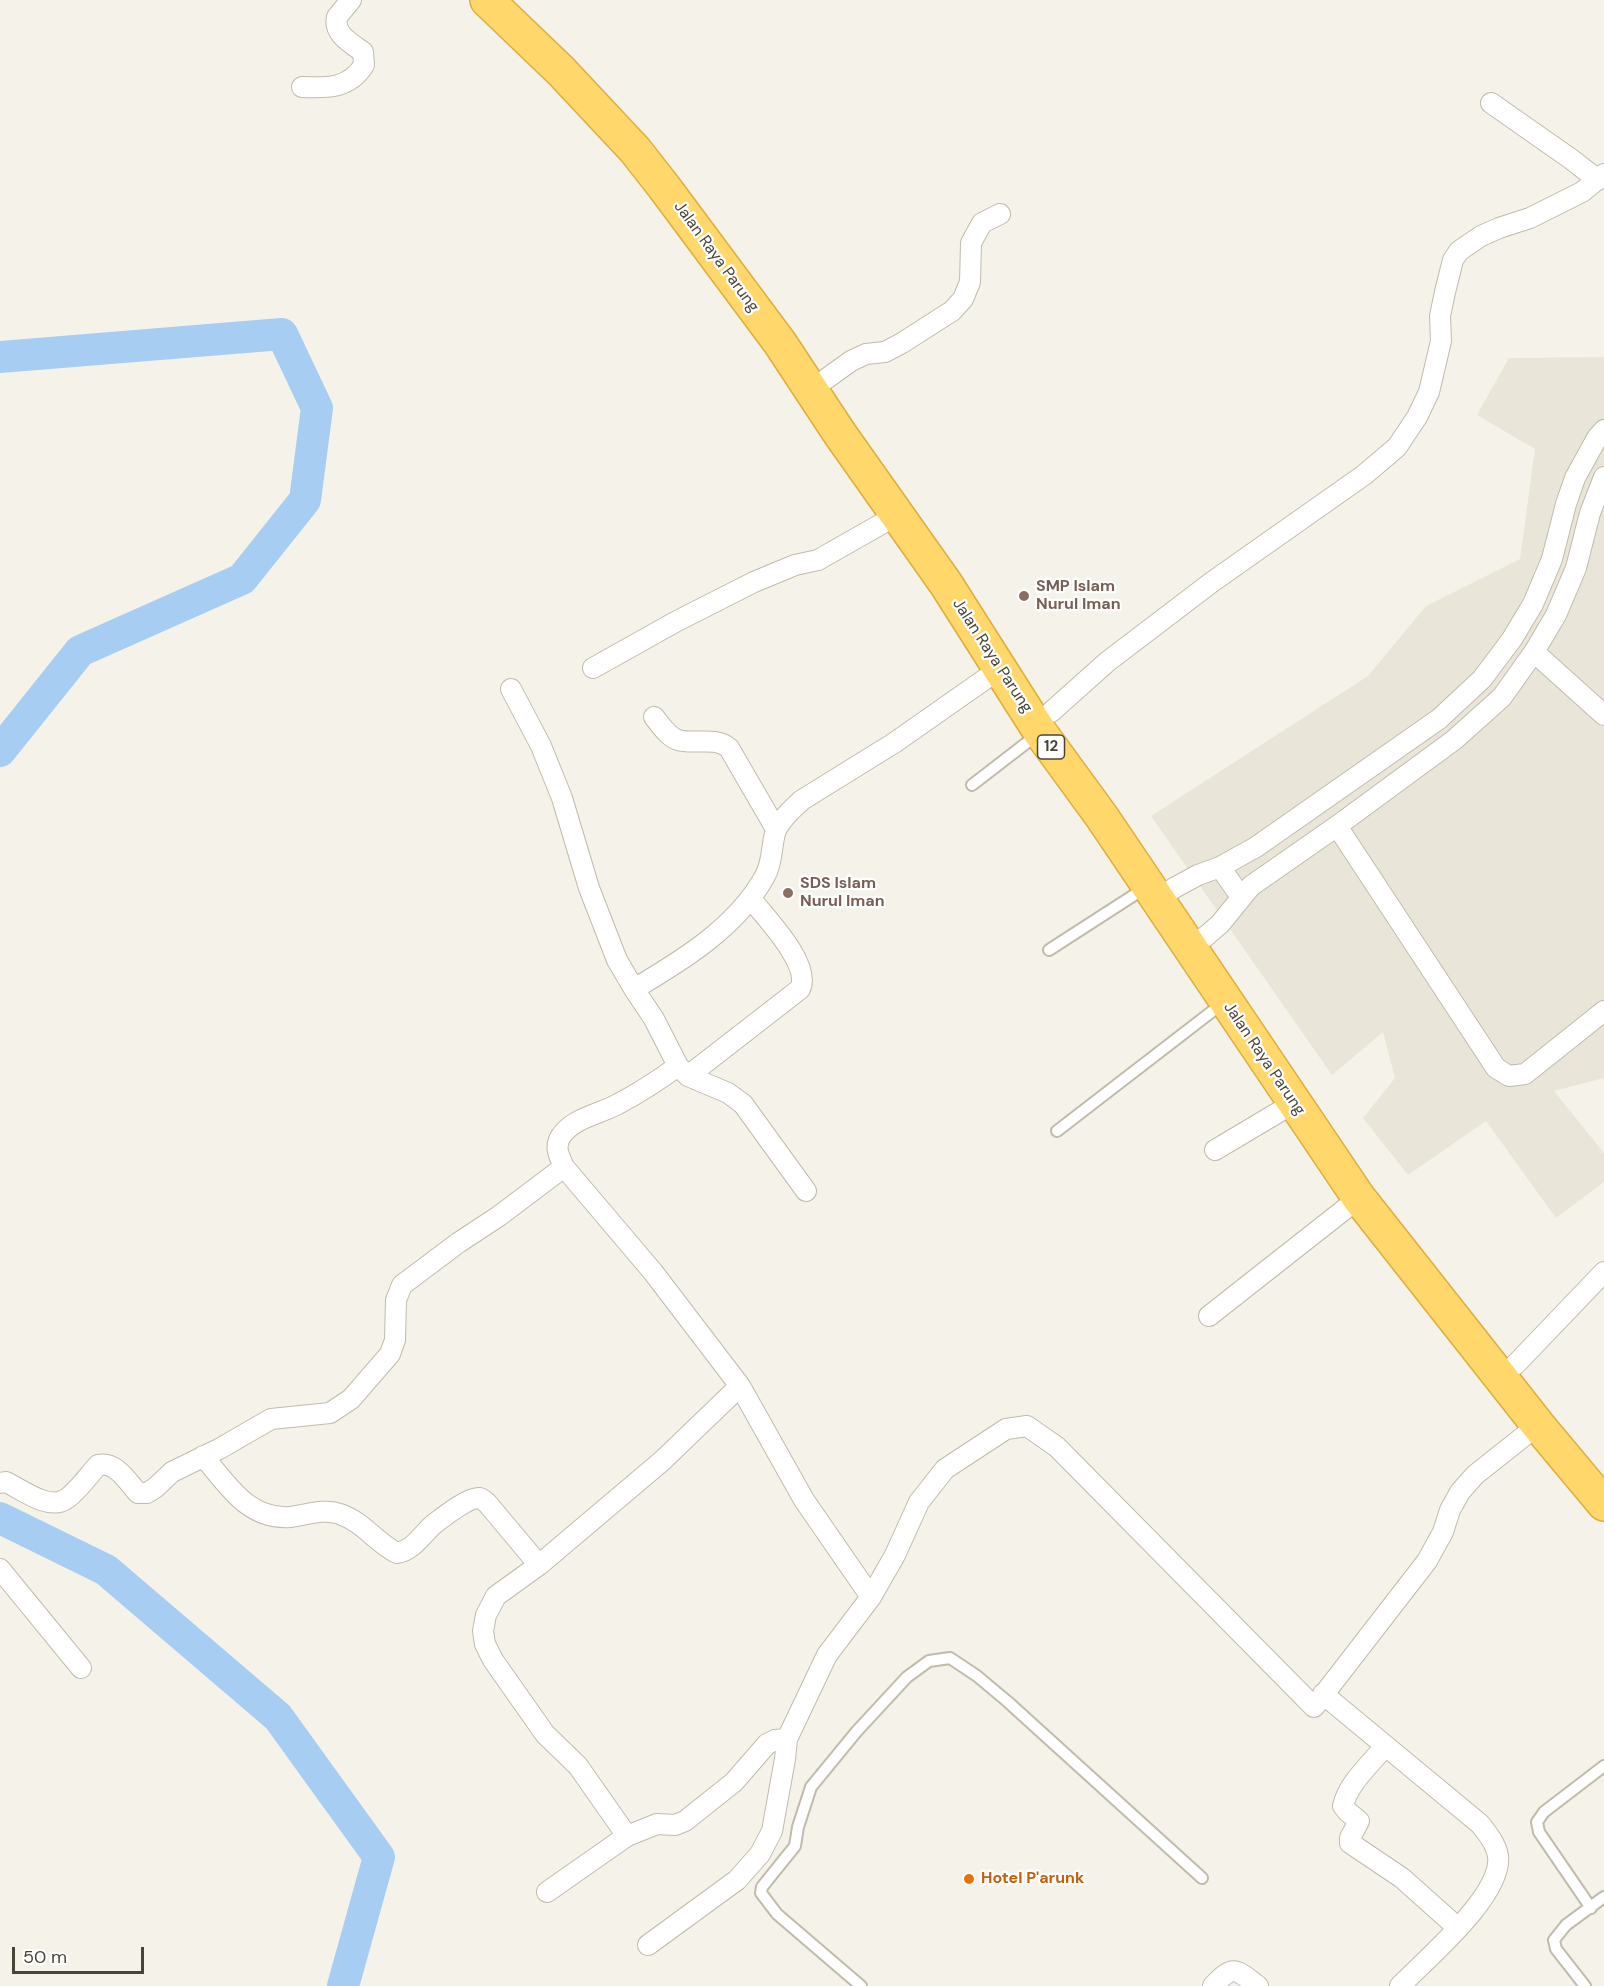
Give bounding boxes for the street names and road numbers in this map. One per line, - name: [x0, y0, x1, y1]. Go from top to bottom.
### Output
- street label: Jalan Raya Parung: [669, 198, 763, 316]
- street label: Jalan Raya Parung: [948, 595, 1036, 717]
- road number: 12: [1038, 735, 1064, 759]
- street label: Jalan Raya Parung: [1219, 999, 1309, 1119]

